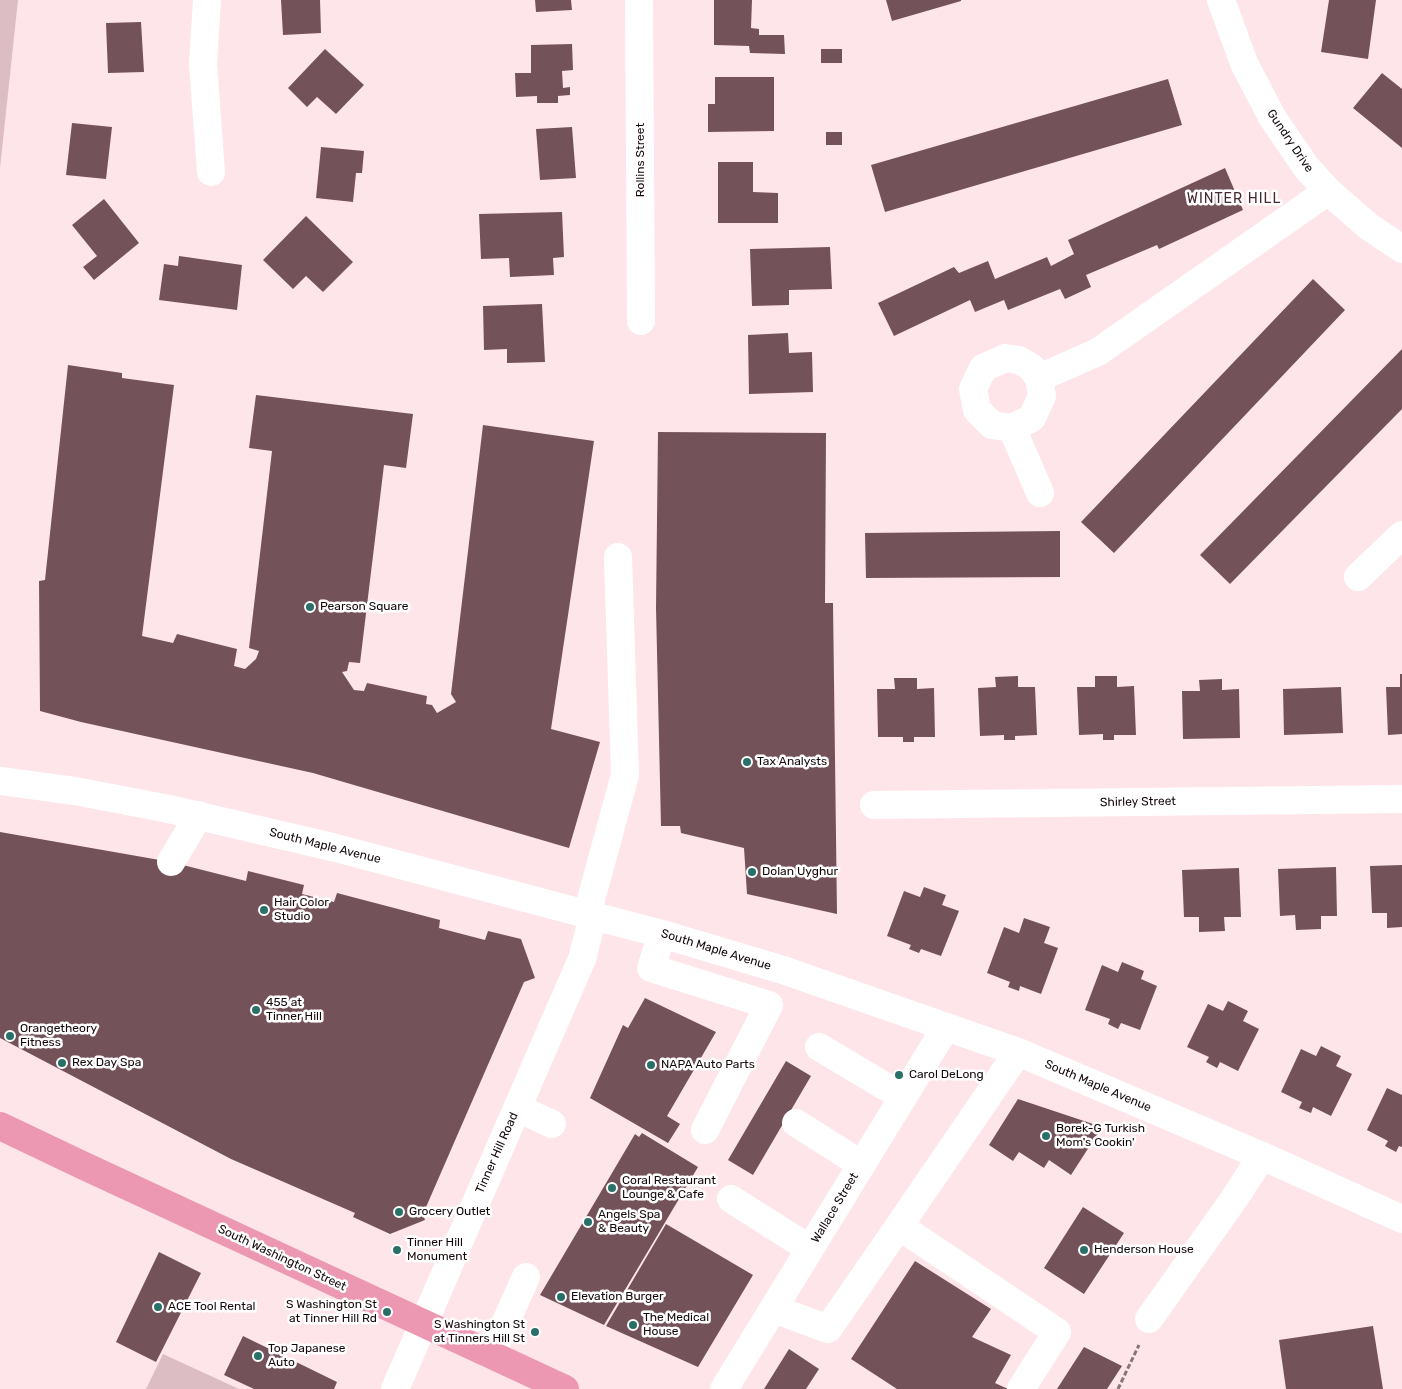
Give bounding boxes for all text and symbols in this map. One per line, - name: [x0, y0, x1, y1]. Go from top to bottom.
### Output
- street label: Gundry Drive: [1264, 107, 1316, 175]
- street label: Rollins Street: [634, 123, 648, 197]
- district label: WINTER HILL: [1185, 191, 1283, 207]
- place label: Pearson Square: [320, 600, 408, 614]
- marker: Pearson Square: [304, 601, 316, 613]
- place label: Tax Analysts: [757, 755, 827, 769]
- marker: Tax Analysts: [741, 756, 753, 768]
- street label: Shirley Street: [1100, 794, 1176, 810]
- street label: South Maple Avenue: [268, 825, 382, 867]
- place label: Dolan Uyghur: [762, 865, 838, 879]
- marker: Dolan Uyghur: [746, 866, 758, 878]
- place label: Hair Color Studio: [274, 896, 329, 924]
- marker: Hair Color Studio: [258, 904, 270, 916]
- street label: South Maple Avenue: [659, 926, 773, 974]
- place label: 455 at Tinner Hill: [266, 996, 322, 1024]
- marker: 455 at Tinner Hill: [250, 1004, 262, 1016]
- place label: Orangetheory Fitness: [20, 1022, 97, 1050]
- marker: Orangetheory Fitness: [4, 1030, 16, 1042]
- place label: Rex Day Spa: [72, 1056, 141, 1070]
- marker: Rex Day Spa: [56, 1057, 68, 1069]
- street label: South Maple Avenue: [1043, 1057, 1153, 1115]
- place label: NAPA Auto Parts: [661, 1058, 755, 1072]
- marker: NAPA Auto Parts: [645, 1059, 657, 1071]
- place label: Carol DeLong: [909, 1068, 984, 1082]
- marker: Carol DeLong: [893, 1069, 905, 1081]
- street label: Tinner Hill Road: [473, 1110, 521, 1196]
- place label: Borek-G Turkish Mom's Cookin': [1056, 1122, 1145, 1150]
- marker: Borek-G Turkish Mom's Cookin': [1040, 1130, 1052, 1142]
- street label: Wallace Street: [808, 1170, 862, 1246]
- place label: Coral Restaurant Lounge & Cafe: [622, 1174, 716, 1202]
- marker: Coral Restaurant Lounge & Cafe: [606, 1182, 618, 1194]
- place label: Grocery Outlet: [409, 1205, 490, 1219]
- marker: Grocery Outlet: [393, 1206, 405, 1218]
- place label: Angels Spa & Beauty: [598, 1208, 660, 1236]
- marker: Angels Spa & Beauty: [582, 1216, 594, 1228]
- street label: South Washington Street: [216, 1222, 348, 1294]
- place label: Tinner Hill Monument: [407, 1236, 467, 1264]
- place label: Henderson House: [1094, 1243, 1194, 1257]
- marker: Tinner Hill Monument: [391, 1244, 403, 1256]
- marker: Henderson House: [1078, 1244, 1090, 1256]
- place label: Elevation Burger: [571, 1290, 663, 1304]
- marker: Elevation Burger: [555, 1291, 567, 1303]
- place label: S Washington St at Tinner Hill Rd: [286, 1298, 377, 1326]
- place label: ACE Tool Rental: [168, 1300, 255, 1314]
- marker: ACE Tool Rental: [152, 1301, 164, 1313]
- marker: S Washington St at Tinner Hill Rd: [381, 1306, 393, 1318]
- place label: The Medical House: [643, 1311, 709, 1339]
- place label: S Washington St at Tinners Hill St: [434, 1318, 525, 1346]
- marker: The Medical House: [627, 1319, 639, 1331]
- marker: S Washington St at Tinners Hill St: [529, 1326, 541, 1338]
- place label: Top Japanese Auto: [268, 1342, 346, 1370]
- marker: Top Japanese Auto: [252, 1350, 264, 1362]

